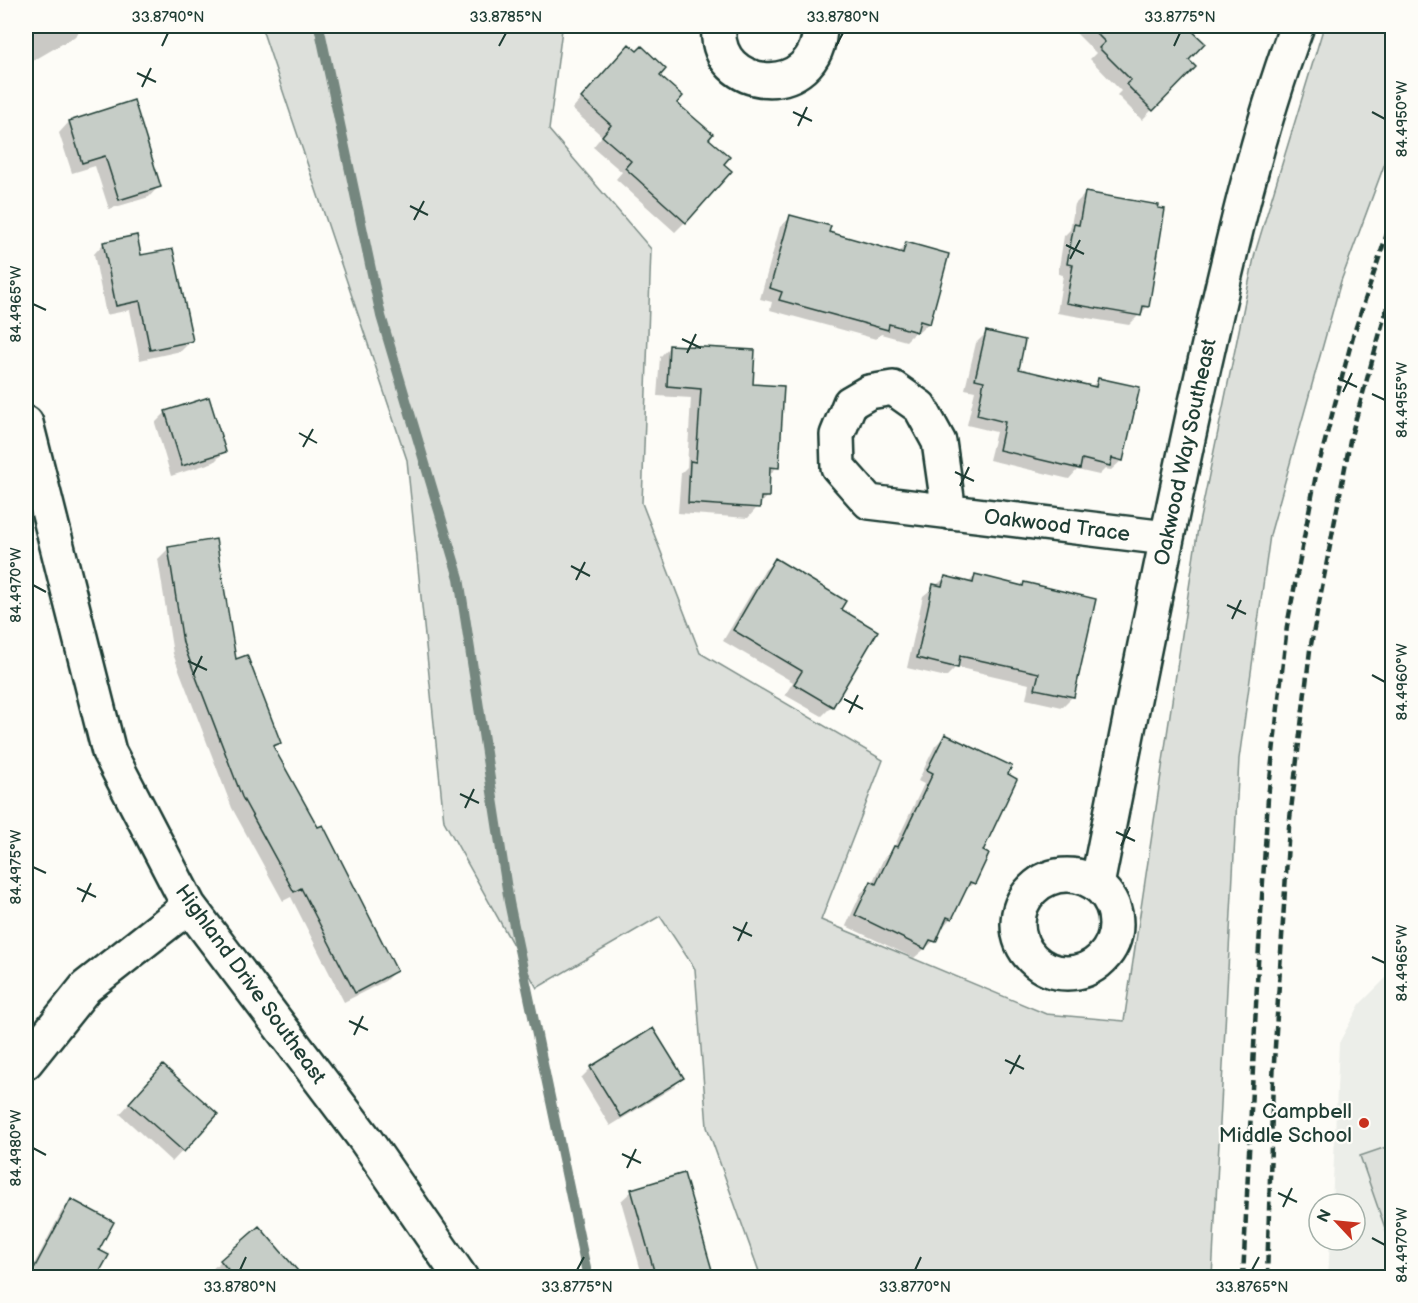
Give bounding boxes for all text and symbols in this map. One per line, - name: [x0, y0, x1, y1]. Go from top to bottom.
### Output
- text: 33.8790°N: [131, 8, 205, 27]
- text: 33.8785°N: [470, 8, 542, 27]
- text: 33.8780°N: [806, 8, 880, 27]
- text: 33.8775°N: [1144, 8, 1216, 27]
- text: 84.4950°W: [1393, 80, 1412, 157]
- text: 84.4965°W: [7, 265, 26, 342]
- street label: Oakwood Way Southeast: [1149, 336, 1222, 568]
- text: 84.4955°W: [1393, 362, 1412, 438]
- street label: Oakwood Trace: [982, 504, 1131, 547]
- text: 84.4970°W: [7, 547, 26, 623]
- text: 84.4960°W: [1393, 643, 1412, 721]
- text: 84.4975°W: [7, 829, 26, 905]
- street label: Highland Drive Southeast: [170, 880, 332, 1089]
- text: 84.4965°W: [1393, 924, 1412, 1001]
- place label: Campbell Middle School: [1219, 1099, 1352, 1148]
- text: 84.4980°W: [7, 1109, 26, 1186]
- marker: Campbell Middle School: [1357, 1116, 1371, 1130]
- north arrow: [1307, 1192, 1367, 1252]
- text: N: [1314, 1207, 1336, 1226]
- text: 84.4970°W: [1393, 1207, 1412, 1283]
- text: 33.8780°N: [203, 1278, 277, 1297]
- text: 33.8775°N: [541, 1278, 613, 1297]
- text: 33.8770°N: [879, 1278, 951, 1297]
- text: 33.8765°N: [1215, 1278, 1289, 1297]

